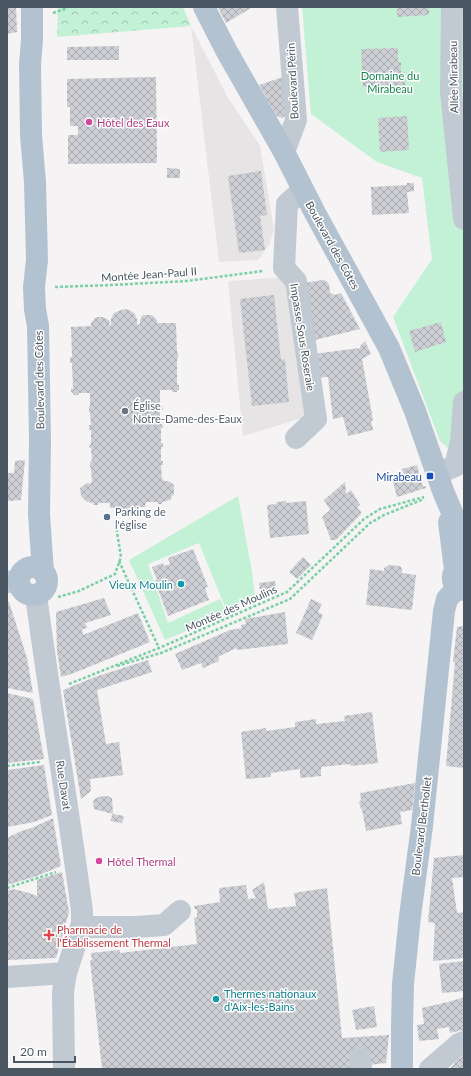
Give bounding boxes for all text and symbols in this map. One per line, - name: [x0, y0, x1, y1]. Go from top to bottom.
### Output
- street label: Allée Mirabeau: [446, 41, 460, 113]
- street label: Boulevard Périn: [284, 43, 300, 119]
- park label: Domaine du Mirabeau: [361, 69, 419, 95]
- place label: Hôtel des Eaux: [97, 116, 170, 129]
- marker: Hôtel des Eaux: [84, 117, 94, 127]
- street label: Boulevard des Côtes: [303, 199, 363, 292]
- street label: Montée Jean-Paul II: [101, 264, 197, 284]
- street label: Impasse Sous Roseraie: [288, 282, 318, 392]
- street label: Boulevard des Côtes: [32, 330, 46, 430]
- place label: Église Notre-Dame-des-Eaux: [133, 399, 242, 425]
- marker: Église Notre-Dame-des-Eaux: [120, 406, 130, 416]
- place label: Mirabeau: [376, 470, 422, 483]
- marker: Mirabeau: [425, 471, 435, 481]
- place label: Parking de l'église: [115, 505, 166, 531]
- marker: Parking de l'église: [102, 512, 112, 522]
- place label: Vieux Moulin: [109, 578, 173, 591]
- marker: Vieux Moulin: [176, 579, 186, 589]
- street label: Montée des Moulins: [183, 582, 279, 634]
- street label: Rue Davat: [54, 759, 74, 811]
- street label: Boulevard Berthollet: [408, 776, 434, 876]
- place label: Hôtel Thermal: [107, 855, 176, 868]
- marker: Hôtel Thermal: [94, 856, 104, 866]
- place label: Pharmacie de l'Établissement Thermal: [57, 923, 171, 949]
- marker: Pharmacie de l'Établissement Thermal: [44, 930, 54, 940]
- place label: Thermes nationaux d'Aix-les-Bains: [224, 987, 317, 1013]
- marker: Thermes nationaux d'Aix-les-Bains: [211, 994, 221, 1004]
- scale bar: [14, 1038, 75, 1064]
- text: 20 m: [20, 1044, 47, 1059]

